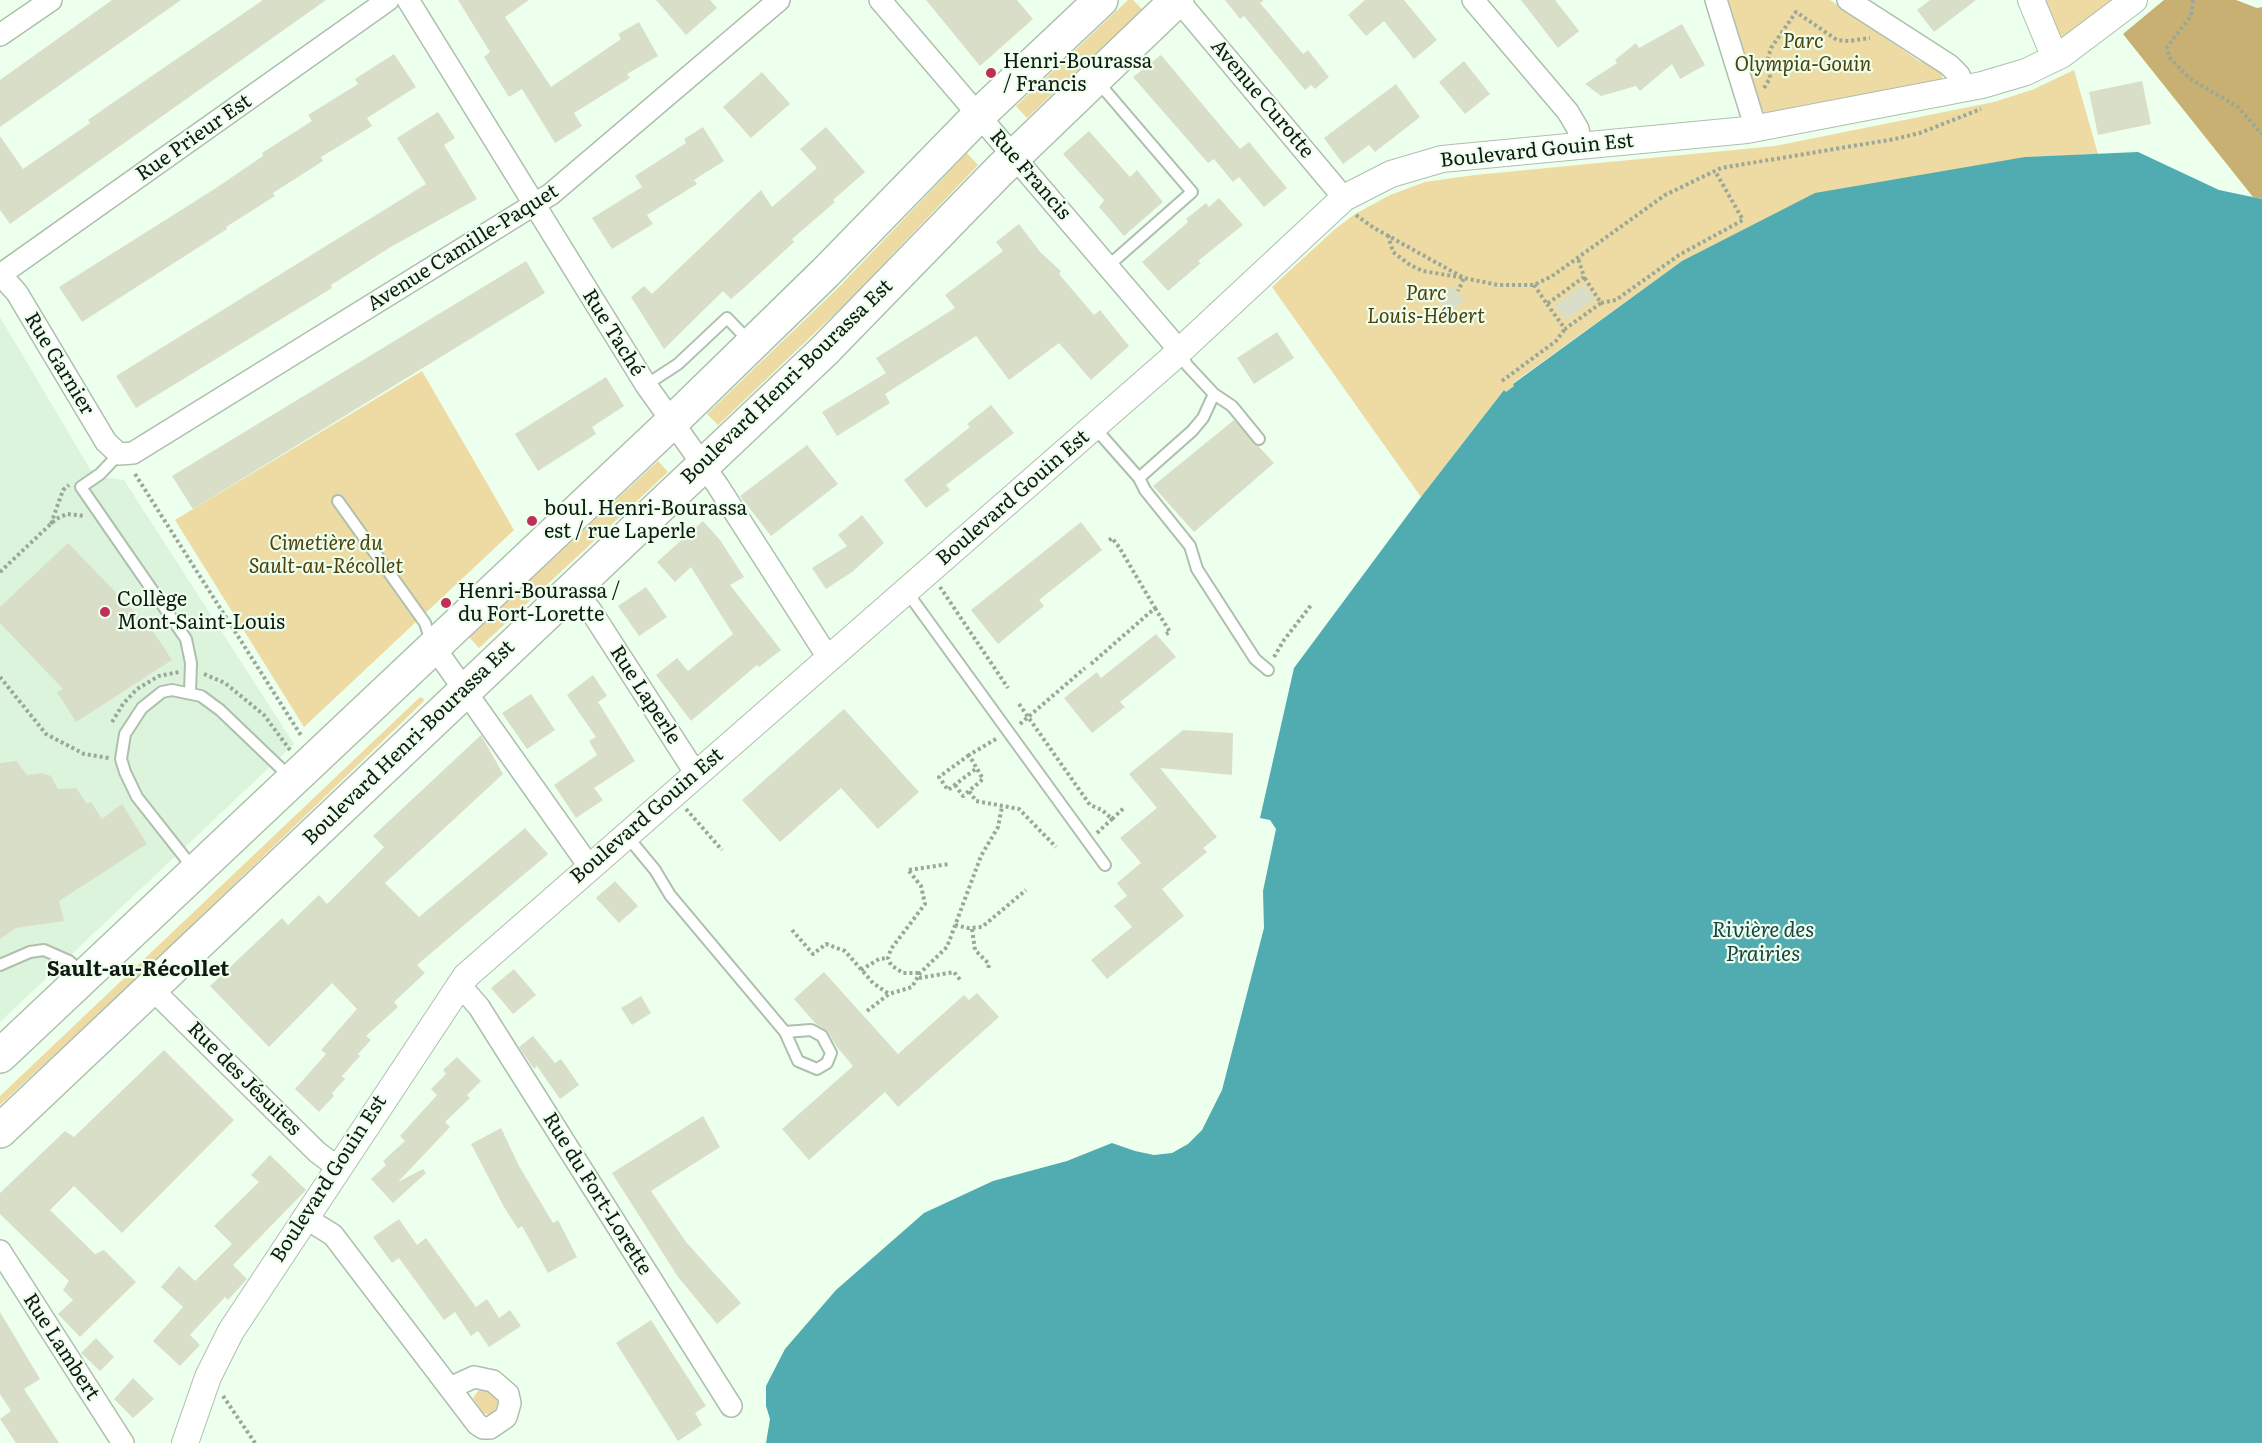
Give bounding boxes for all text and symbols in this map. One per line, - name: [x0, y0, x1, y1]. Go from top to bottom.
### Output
- park label: Parc Olympia-Gouin: [1735, 30, 1871, 77]
- street label: Avenue Curotte: [1205, 35, 1319, 163]
- place label: Henri-Bourassa / Francis: [1003, 50, 1152, 97]
- marker: Henri-Bourassa / Francis: [984, 66, 998, 80]
- street label: Rue Prieur Est: [132, 89, 256, 187]
- street label: Rue Francis: [984, 125, 1076, 225]
- street label: Boulevard Gouin Est: [1439, 129, 1635, 173]
- street label: Avenue Camille-Paquet: [363, 179, 563, 317]
- street label: Boulevard Henri-Bourassa Est: [676, 274, 898, 490]
- park label: Parc Louis-Hébert: [1367, 282, 1485, 329]
- street label: Rue Taché: [577, 285, 649, 381]
- street label: Rue Garnier: [19, 308, 99, 420]
- street label: Boulevard Gouin Est: [932, 425, 1094, 571]
- place label: boul. Henri-Bourassa est / rue Laperle: [544, 497, 747, 544]
- marker: boul. Henri-Bourassa est / rue Laperle: [525, 514, 539, 528]
- park label: Cimetière du Sault-au-Récollet: [249, 532, 403, 579]
- place label: Henri-Bourassa / du Fort-Lorette: [458, 580, 620, 627]
- place label: Collège Mont-Saint-Louis: [117, 588, 285, 635]
- marker: Henri-Bourassa / du Fort-Lorette: [439, 596, 453, 610]
- marker: Collège Mont-Saint-Louis: [98, 605, 112, 619]
- street label: Boulevard Henri-Bourassa Est: [298, 635, 520, 851]
- street label: Rue Laperle: [604, 641, 686, 749]
- street label: Boulevard Gouin Est: [566, 743, 728, 889]
- water label: Rivière des Prairies: [1712, 918, 1814, 968]
- district label: Sault-au-Récollet: [47, 957, 229, 983]
- street label: Rue des Jésuites: [182, 1017, 306, 1141]
- street label: Boulevard Gouin Est: [266, 1091, 392, 1267]
- street label: Rue du Fort-Lorette: [537, 1108, 657, 1280]
- street label: Rue Lambert: [18, 1289, 104, 1405]

